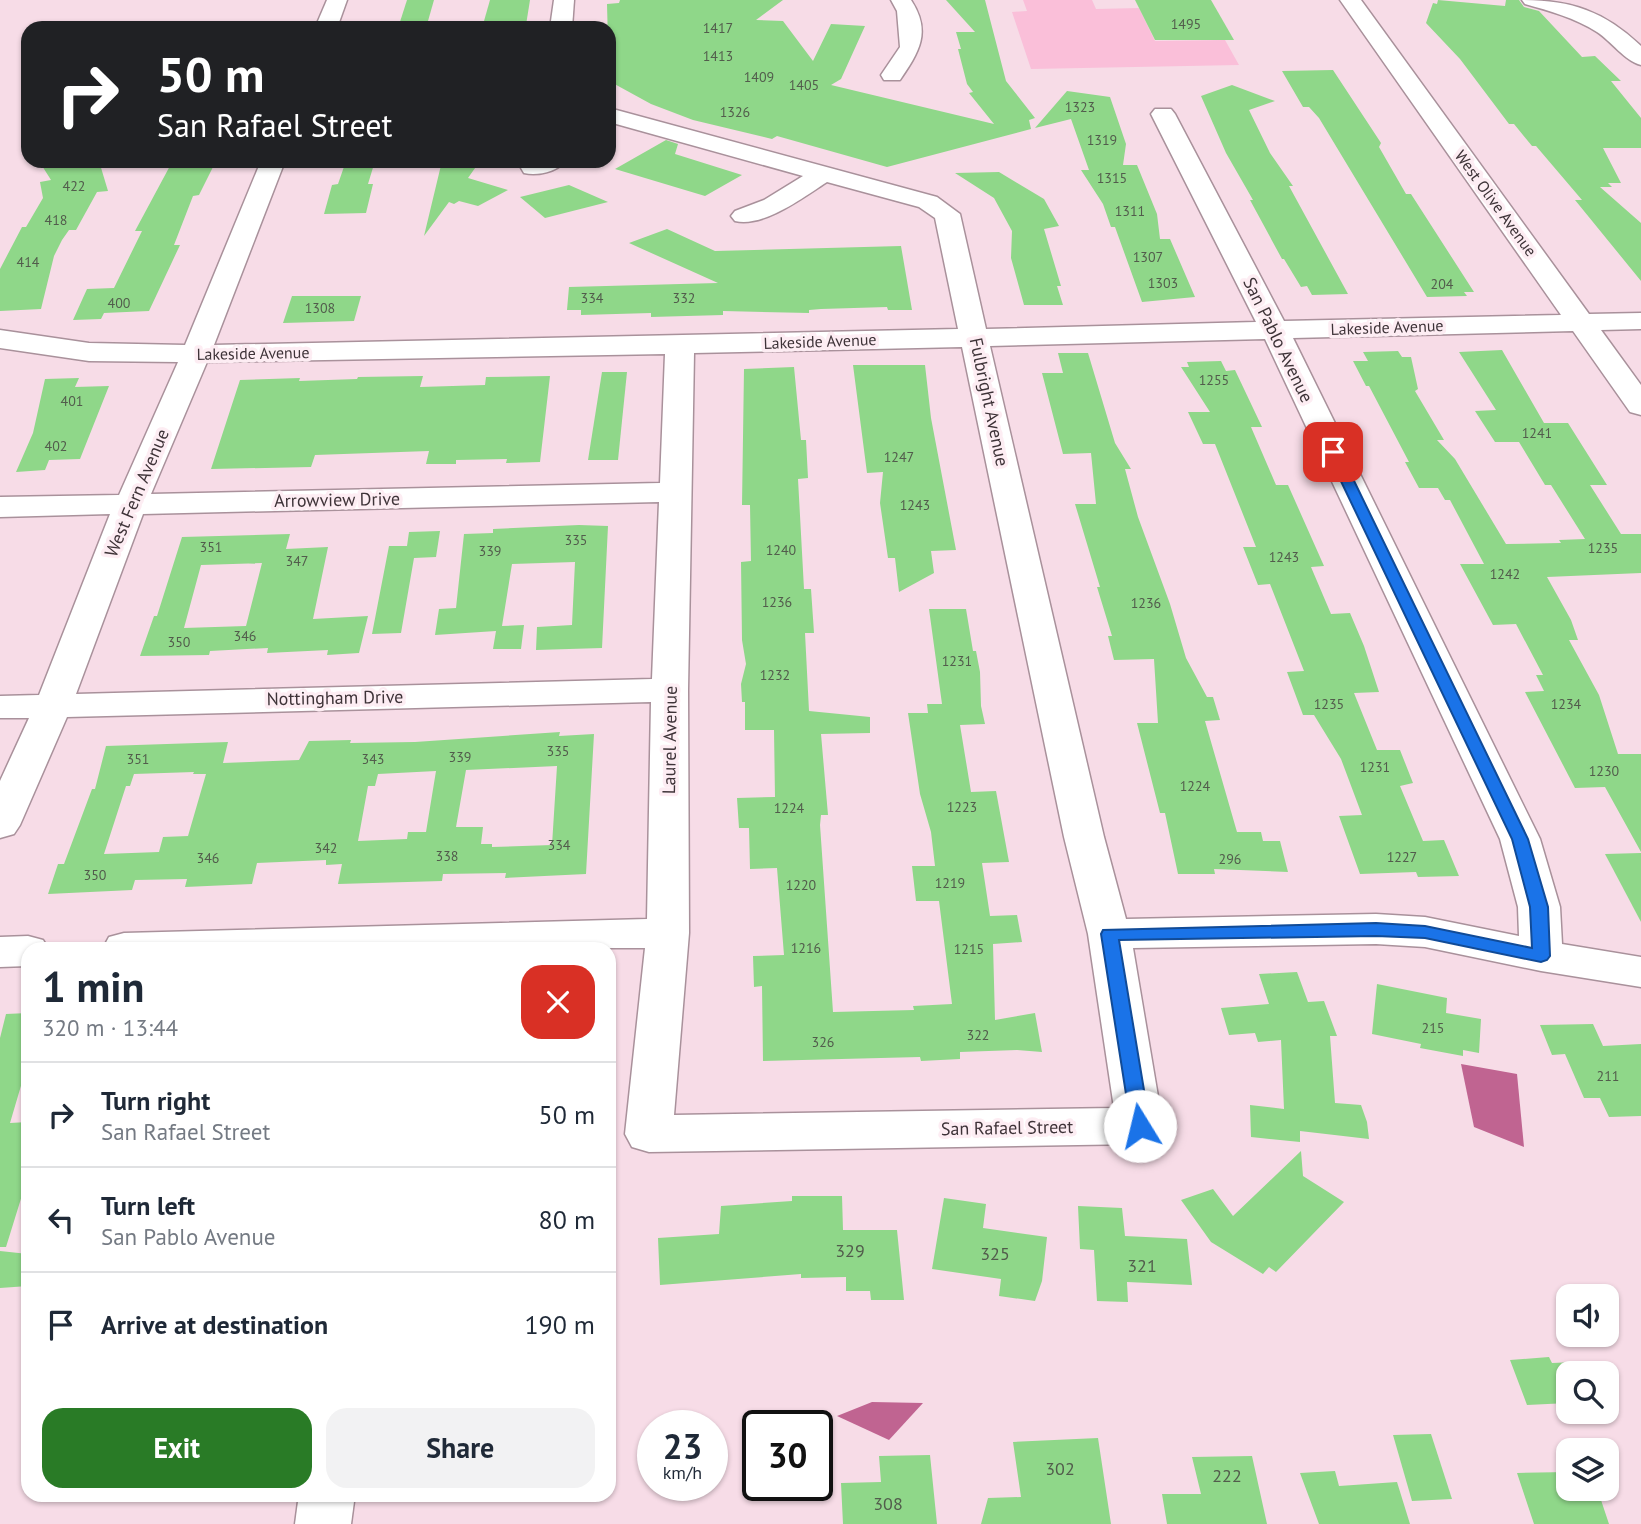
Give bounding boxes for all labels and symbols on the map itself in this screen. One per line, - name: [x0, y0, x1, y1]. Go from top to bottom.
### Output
- house number: 1495: [1171, 15, 1201, 33]
- house number: 1417: [703, 19, 733, 37]
- house number: 1413: [703, 47, 733, 65]
- house number: 1409: [744, 68, 774, 86]
- house number: 1405: [789, 76, 819, 94]
- house number: 1323: [1065, 98, 1095, 116]
- house number: 1326: [720, 103, 750, 121]
- house number: 1319: [1087, 131, 1117, 149]
- street label: West Olive Avenue: [1451, 146, 1541, 260]
- house number: 1315: [1097, 169, 1127, 187]
- house number: 422: [63, 177, 85, 195]
- house number: 1311: [1115, 202, 1145, 220]
- house number: 418: [45, 211, 67, 229]
- house number: 1307: [1133, 248, 1163, 266]
- house number: 414: [17, 253, 40, 271]
- street label: San Pablo Avenue: [1238, 273, 1319, 406]
- house number: 1303: [1148, 274, 1178, 292]
- house number: 204: [1431, 275, 1454, 293]
- house number: 334: [581, 289, 604, 307]
- house number: 332: [673, 289, 695, 307]
- house number: 400: [108, 294, 131, 312]
- house number: 1308: [305, 299, 335, 317]
- street label: Lakeside Avenue: [1330, 315, 1444, 339]
- street label: Lakeside Avenue: [763, 329, 877, 353]
- street label: Fulbright Avenue: [965, 335, 1014, 468]
- street label: Lakeside Avenue: [196, 342, 310, 364]
- house number: 1255: [1199, 371, 1229, 389]
- house number: 401: [61, 392, 83, 410]
- pin: [1303, 422, 1363, 482]
- house number: 1241: [1522, 424, 1552, 442]
- street label: West Fern Avenue: [99, 425, 174, 560]
- house number: 402: [45, 437, 67, 455]
- house number: 1247: [884, 448, 914, 466]
- street label: Arrowview Drive: [274, 487, 400, 512]
- house number: 1243: [900, 496, 930, 514]
- house number: 335: [565, 531, 587, 549]
- house number: 351: [200, 538, 222, 556]
- house number: 1235: [1588, 539, 1618, 557]
- house number: 1240: [766, 541, 797, 559]
- house number: 339: [479, 542, 501, 560]
- house number: 1243: [1269, 548, 1299, 566]
- house number: 347: [286, 552, 308, 570]
- house number: 1242: [1490, 565, 1520, 583]
- house number: 1236: [762, 593, 792, 611]
- house number: 1236: [1131, 594, 1161, 612]
- house number: 346: [234, 627, 256, 645]
- house number: 350: [168, 633, 191, 651]
- house number: 1231: [942, 652, 972, 670]
- house number: 1232: [760, 666, 790, 684]
- street label: Nottingham Drive: [266, 685, 404, 710]
- street label: Laurel Avenue: [657, 686, 682, 794]
- house number: 1235: [1314, 695, 1344, 713]
- house number: 1234: [1551, 695, 1582, 713]
- house number: 335: [547, 742, 569, 760]
- house number: 339: [449, 748, 471, 766]
- house number: 351: [127, 750, 149, 768]
- house number: 343: [362, 750, 384, 768]
- house number: 1231: [1360, 758, 1390, 776]
- house number: 1230: [1589, 762, 1620, 780]
- house number: 1224: [1180, 777, 1211, 795]
- house number: 1223: [947, 798, 977, 816]
- house number: 1224: [774, 799, 805, 817]
- house number: 334: [548, 836, 571, 854]
- house number: 342: [315, 839, 337, 857]
- house number: 338: [436, 847, 458, 865]
- house number: 1227: [1387, 848, 1417, 866]
- house number: 346: [197, 849, 219, 867]
- house number: 296: [1219, 850, 1241, 868]
- house number: 350: [84, 866, 107, 884]
- house number: 1219: [935, 874, 965, 892]
- house number: 1220: [786, 876, 817, 894]
- house number: 1216: [791, 939, 821, 957]
- house number: 1215: [954, 940, 984, 958]
- house number: 215: [1422, 1019, 1444, 1037]
- house number: 322: [967, 1026, 989, 1044]
- house number: 326: [812, 1033, 834, 1051]
- house number: 211: [1597, 1067, 1619, 1085]
- position arrow: [1103, 1089, 1177, 1163]
- street label: San Rafael Street: [941, 1115, 1073, 1140]
- house number: 329: [835, 1239, 865, 1262]
- house number: 325: [980, 1242, 1010, 1265]
- house number: 321: [1127, 1254, 1157, 1277]
- speed limit sign: 30: [742, 1410, 833, 1501]
- house number: 302: [1045, 1457, 1075, 1480]
- house number: 222: [1212, 1464, 1242, 1487]
- house number: 308: [873, 1492, 903, 1515]

